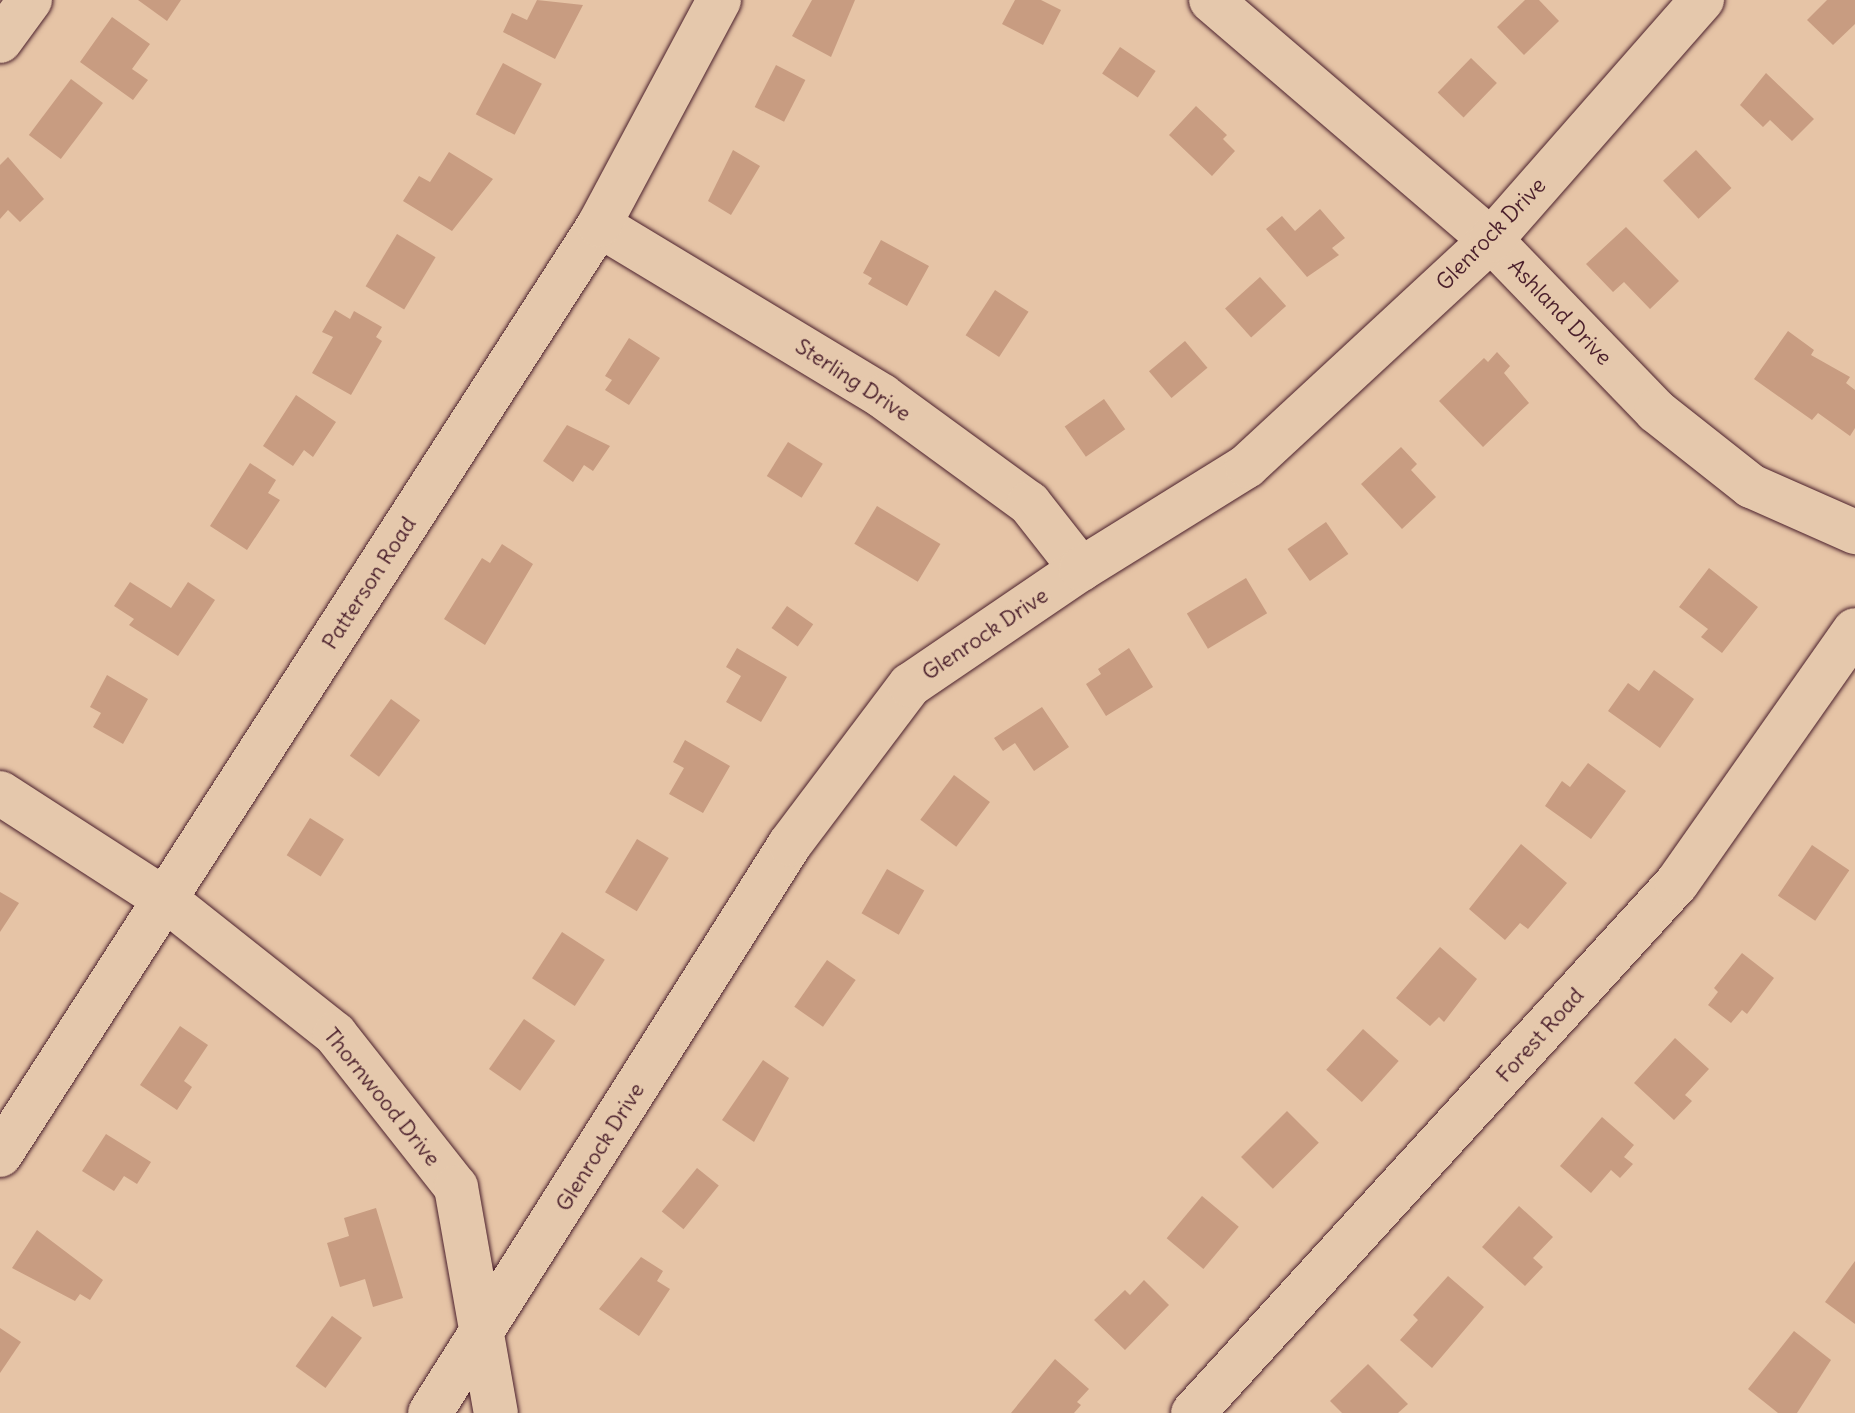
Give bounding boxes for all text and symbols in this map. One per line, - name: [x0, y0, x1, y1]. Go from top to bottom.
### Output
- street label: Glenrock Drive: [1431, 172, 1551, 296]
- street label: Ashland Drive: [1503, 253, 1617, 371]
- street label: Sterling Drive: [790, 333, 916, 427]
- street label: Patterson Road: [316, 512, 422, 654]
- street label: Glenrock Drive: [917, 582, 1053, 686]
- street label: Forest Road: [1491, 982, 1589, 1088]
- street label: Thornwood Drive: [318, 1023, 446, 1171]
- street label: Glenrock Drive: [550, 1078, 650, 1216]

